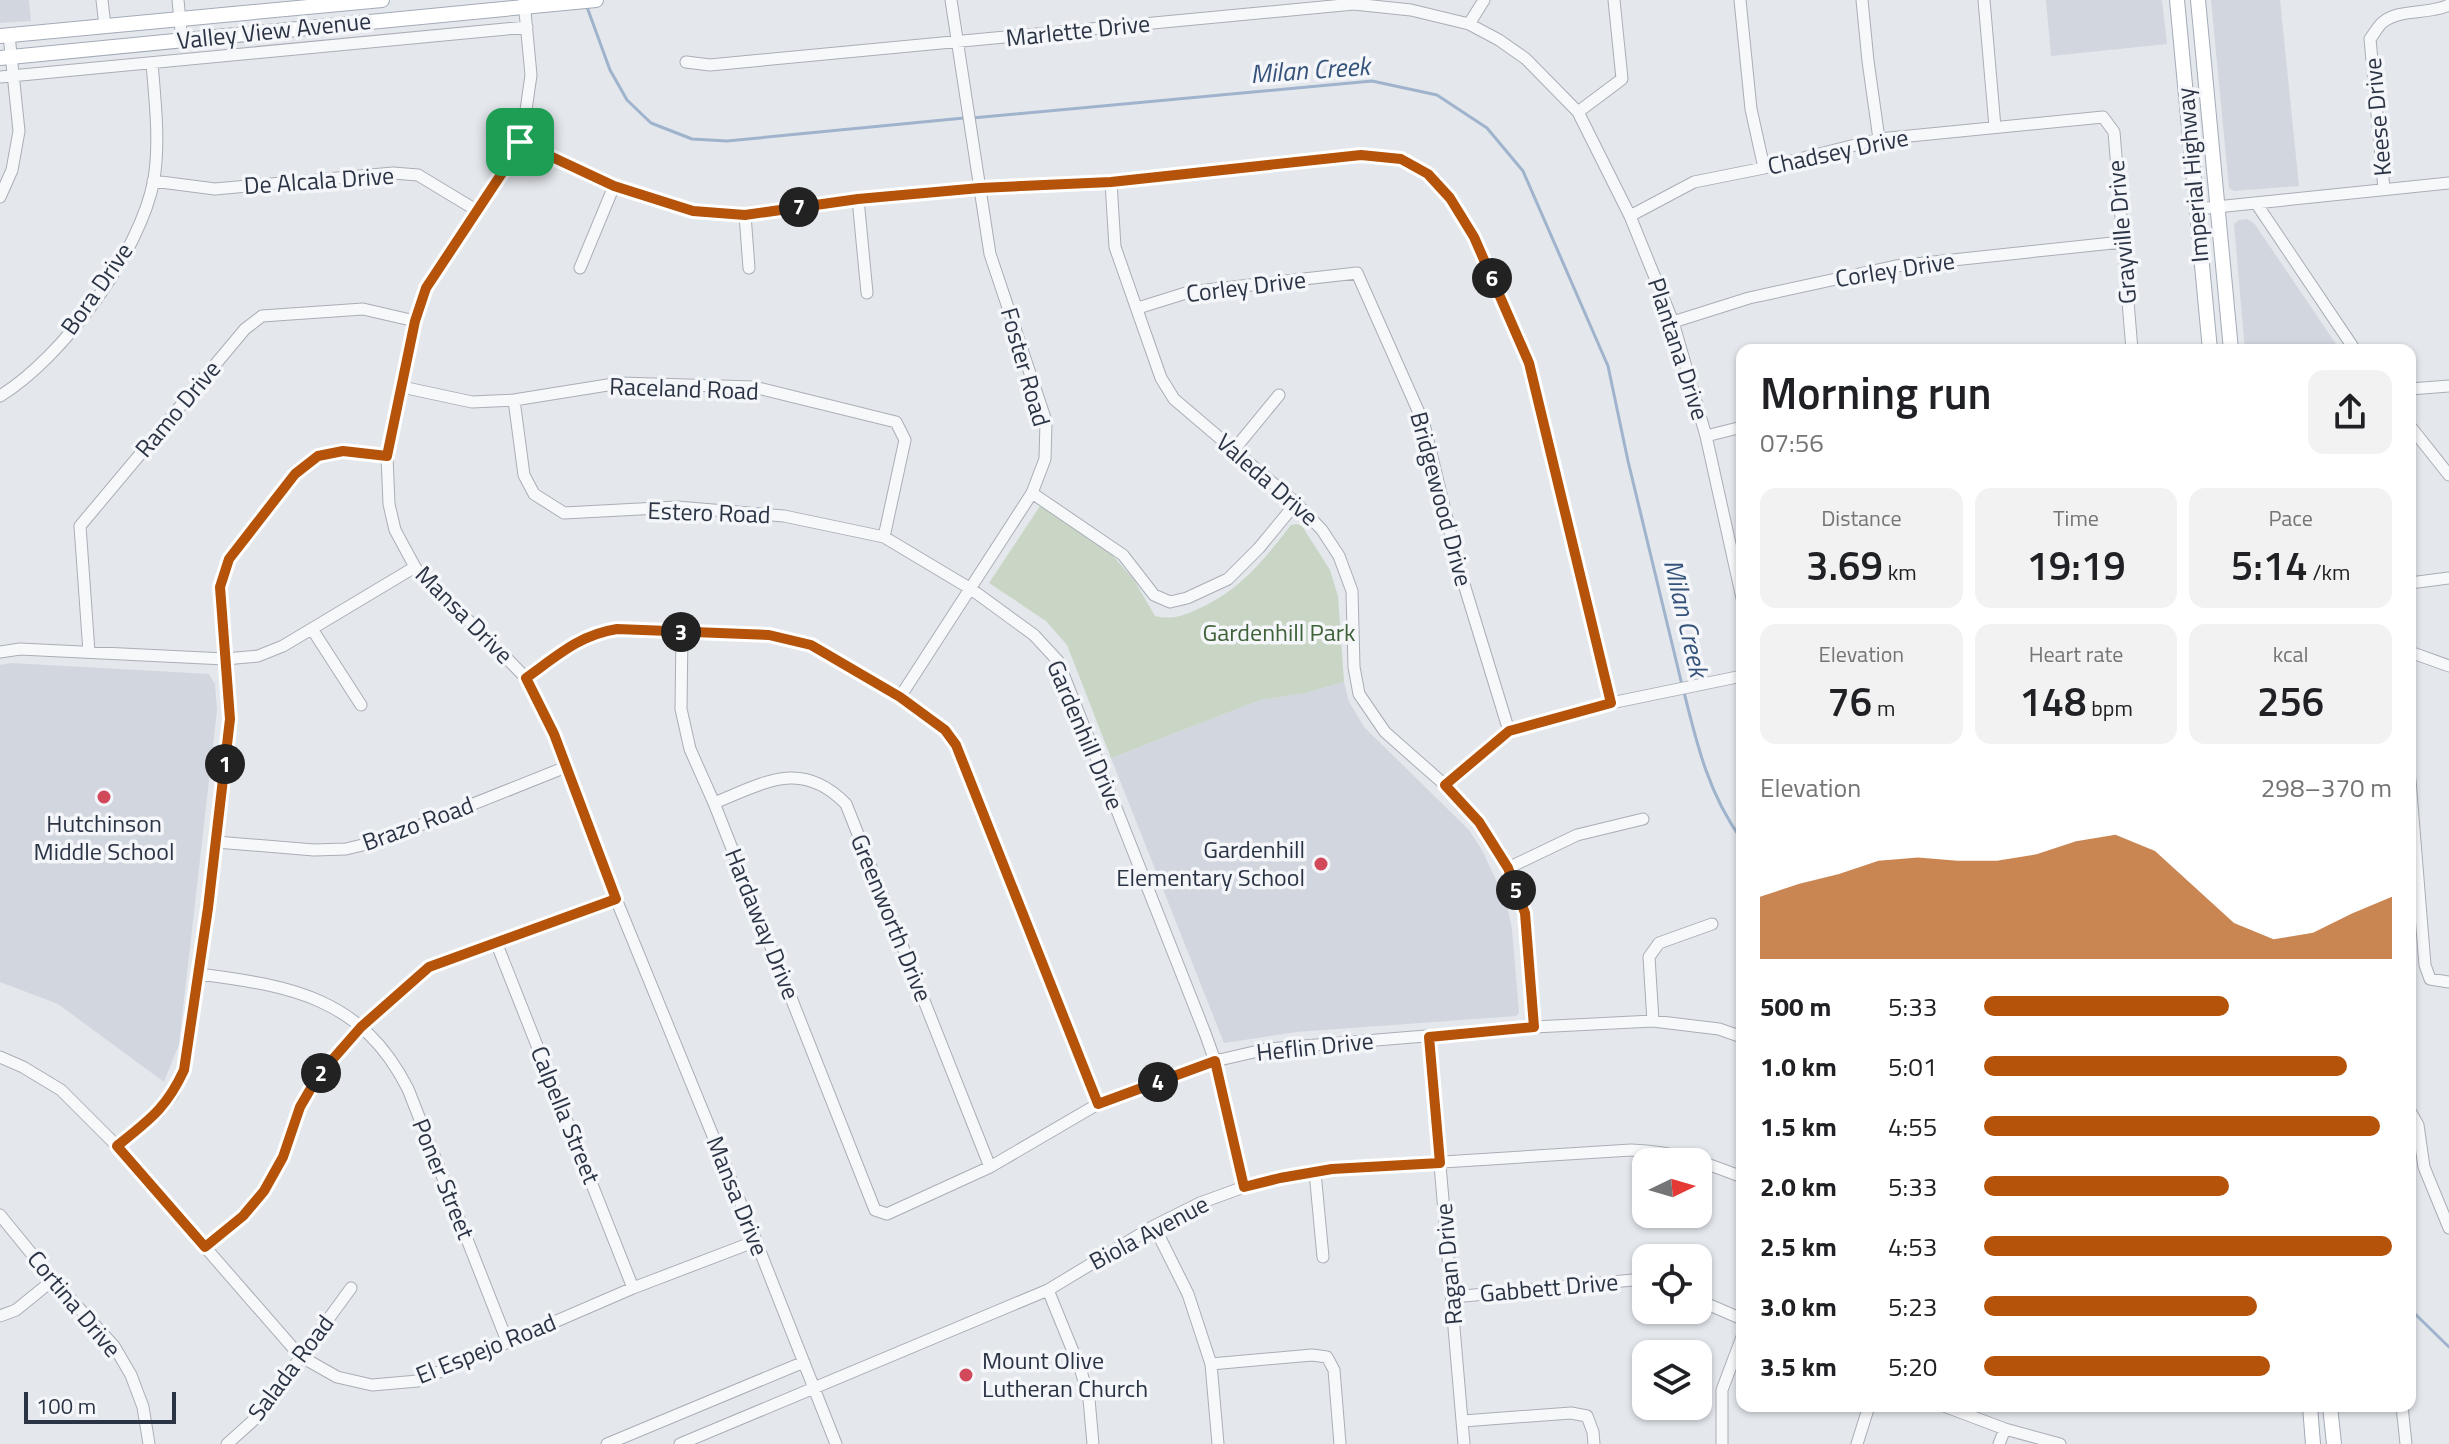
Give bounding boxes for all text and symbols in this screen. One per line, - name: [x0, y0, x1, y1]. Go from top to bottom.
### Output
- street label: Valley View Avenue: [175, 2, 373, 58]
- street label: Marlette Drive: [1004, 5, 1152, 55]
- water label: Milan Creek: [1249, 46, 1374, 93]
- street label: Keese Drive: [2354, 56, 2400, 178]
- street label: Imperial Highway: [2166, 86, 2218, 264]
- pin: [486, 108, 554, 176]
- street label: Chadsey Drive: [1764, 119, 1912, 184]
- icon: arrive: [498, 120, 542, 164]
- street label: De Alcala Drive: [243, 157, 395, 203]
- street label: Grayville Drive: [2097, 159, 2145, 306]
- pin: 7: [779, 187, 819, 227]
- text: 7: [793, 190, 805, 224]
- street label: Bora Drive: [51, 235, 141, 342]
- street label: Corley Drive: [1832, 242, 1957, 296]
- pin: 6: [1472, 258, 1512, 298]
- street label: Corley Drive: [1184, 261, 1308, 311]
- text: 6: [1486, 261, 1498, 295]
- street label: Plantana Drive: [1639, 273, 1719, 425]
- street label: Foster Road: [992, 303, 1060, 430]
- street label: Ramo Drive: [126, 352, 229, 465]
- text: Morning run: [1760, 359, 1992, 426]
- street label: Raceland Road: [609, 367, 759, 409]
- button: share: [2308, 370, 2392, 454]
- street label: Bridgewood Drive: [1401, 407, 1483, 590]
- text: 07:56: [1760, 423, 1824, 462]
- street label: Valeda Drive: [1208, 424, 1327, 534]
- street label: Estero Road: [647, 492, 771, 532]
- text: Distance: [1821, 501, 1902, 535]
- text: Time: [2053, 501, 2099, 535]
- text: Pace: [2268, 501, 2313, 535]
- text: 3.69: [1806, 535, 1883, 596]
- text: 19:19: [2026, 535, 2126, 596]
- text: 5:14: [2231, 535, 2308, 596]
- water label: Milan Creek: [1654, 555, 1720, 684]
- text: km: [1883, 555, 1917, 589]
- text: /km: [2308, 555, 2350, 589]
- street label: Mansa Drive: [407, 557, 522, 672]
- pin: 3: [661, 612, 701, 652]
- park label: Gardenhill Park: [1203, 614, 1356, 650]
- text: 3: [675, 615, 687, 649]
- text: Elevation: [1819, 637, 1904, 671]
- text: Heart rate: [2029, 637, 2123, 671]
- text: kcal: [2273, 637, 2309, 671]
- street label: Gardenhill Drive: [1038, 654, 1134, 815]
- text: 76: [1827, 671, 1872, 732]
- text: 148: [2019, 671, 2086, 732]
- text: 256: [2257, 671, 2324, 732]
- text: m: [1872, 691, 1895, 725]
- text: bpm: [2086, 691, 2133, 725]
- pin: 1: [205, 744, 245, 784]
- text: 1: [219, 747, 231, 781]
- text: Elevation: [1760, 768, 1861, 807]
- text: 298–370 m: [2261, 768, 2392, 807]
- street label: Brazo Road: [357, 786, 478, 860]
- marker: Hutchinson Middle School: [95, 788, 113, 806]
- place label: Hutchinson Middle School: [34, 805, 175, 869]
- street label: Greenworth Drive: [842, 828, 942, 1007]
- place label: Gardenhill Elementary School: [1116, 831, 1305, 895]
- street label: Hardaway Drive: [716, 843, 810, 1005]
- marker: Gardenhill Elementary School: [1312, 855, 1330, 873]
- pin: 5: [1496, 870, 1536, 910]
- text: 5: [1510, 873, 1522, 907]
- text: 500 m: [1760, 987, 1831, 1026]
- text: 5:33: [1888, 987, 1937, 1026]
- street label: Heflin Drive: [1255, 1022, 1375, 1070]
- street label: Calpella Street: [522, 1040, 610, 1189]
- text: 1.0 km: [1760, 1047, 1837, 1086]
- text: 5:01: [1888, 1047, 1937, 1086]
- pin: 2: [301, 1053, 341, 1093]
- text: 2: [315, 1056, 327, 1090]
- pin: 4: [1138, 1062, 1178, 1102]
- text: 4: [1152, 1065, 1164, 1099]
- text: 1.5 km: [1760, 1107, 1837, 1146]
- text: 4:55: [1888, 1107, 1937, 1146]
- street label: Poner Street: [403, 1113, 485, 1245]
- street label: Mansa Drive: [698, 1130, 778, 1261]
- north arrow: [1632, 1148, 1712, 1228]
- map controls: [1632, 1148, 1712, 1420]
- text: 2.0 km: [1760, 1167, 1837, 1206]
- text: 5:33: [1888, 1167, 1937, 1206]
- street label: Biola Avenue: [1082, 1186, 1215, 1279]
- street label: Ragan Drive: [1425, 1202, 1471, 1326]
- text: 2.5 km: [1760, 1227, 1837, 1266]
- text: 4:53: [1888, 1227, 1937, 1266]
- street label: Cortina Drive: [19, 1242, 130, 1365]
- button: locate: [1632, 1244, 1712, 1324]
- street label: Gabbett Drive: [1478, 1263, 1620, 1311]
- text: 3.0 km: [1760, 1287, 1837, 1326]
- text: 5:23: [1888, 1287, 1937, 1326]
- street label: El Espejo Road: [410, 1304, 561, 1393]
- street label: Salada Road: [238, 1307, 342, 1428]
- button: layers: [1632, 1340, 1712, 1420]
- place label: Mount Olive Lutheran Church: [982, 1342, 1148, 1406]
- text: 3.5 km: [1760, 1347, 1837, 1386]
- text: 5:20: [1888, 1347, 1937, 1386]
- marker: Mount Olive Lutheran Church: [957, 1366, 975, 1384]
- scale bar: [24, 1388, 176, 1424]
- text: 100 m: [36, 1389, 96, 1423]

